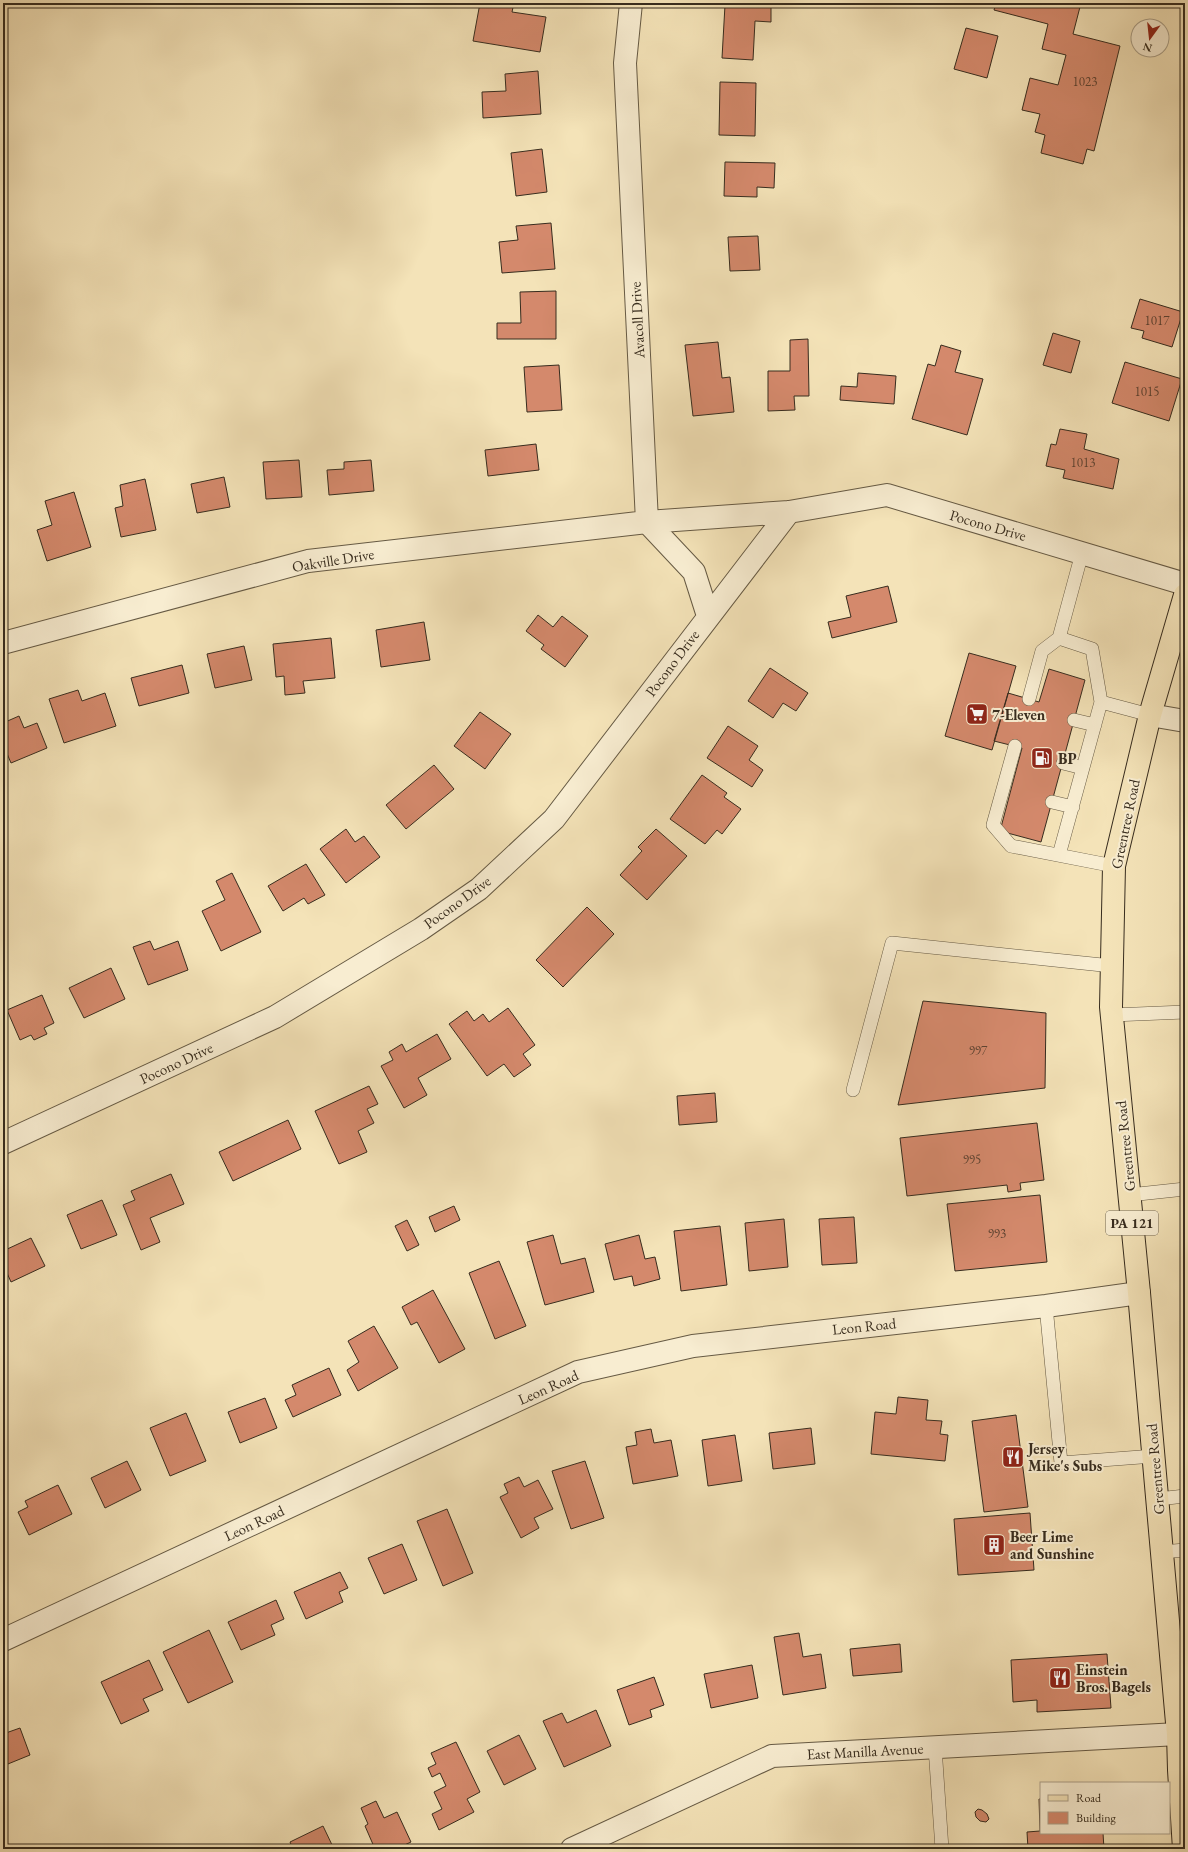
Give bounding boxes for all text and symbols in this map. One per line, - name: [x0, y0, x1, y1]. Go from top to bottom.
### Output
- north arrow: [1130, 18, 1170, 58]
- text: N: [1141, 40, 1154, 56]
- house number: 1023: [1073, 73, 1097, 90]
- street label: Avacoll Drive: [625, 281, 649, 360]
- house number: 1017: [1145, 312, 1170, 329]
- house number: 1015: [1135, 383, 1159, 400]
- house number: 1013: [1071, 454, 1095, 471]
- street label: Pocono Drive: [948, 505, 1029, 545]
- street label: Oakville Drive: [291, 544, 376, 576]
- street label: Pocono Drive: [641, 626, 703, 700]
- supermarket icon: 7-Eleven: [964, 701, 990, 727]
- place label: 7-Eleven: [992, 705, 1046, 724]
- fuel station icon: BP: [1029, 745, 1055, 771]
- place label: BP: [1058, 749, 1077, 768]
- street label: Greentree Road: [1106, 777, 1144, 871]
- street label: Pocono Drive: [420, 871, 494, 933]
- street label: Pocono Drive: [136, 1038, 216, 1088]
- house number: 997: [969, 1042, 988, 1059]
- street label: Greentree Road: [1111, 1099, 1139, 1192]
- house number: 995: [963, 1151, 981, 1168]
- road number: PA 121: [1106, 1211, 1158, 1235]
- house number: 993: [988, 1225, 1006, 1242]
- street label: Leon Road: [831, 1313, 897, 1339]
- street label: Leon Road: [515, 1365, 582, 1409]
- street label: Greentree Road: [1142, 1422, 1168, 1515]
- place label: Jersey Mike's Subs: [1026, 1439, 1102, 1475]
- restaurant icon: Jersey Mike's Subs: [1000, 1444, 1026, 1470]
- street label: Leon Road: [221, 1501, 287, 1545]
- place label: Beer Lime and Sunshine: [1010, 1527, 1094, 1563]
- building icon: Beer Lime and Sunshine: [981, 1532, 1007, 1558]
- place label: Einstein Bros. Bagels: [1076, 1660, 1151, 1696]
- restaurant icon: Einstein Bros. Bagels: [1047, 1665, 1073, 1691]
- street label: East Manilla Avenue: [806, 1738, 924, 1764]
- legend: [1040, 1782, 1170, 1834]
- text: Road: [1076, 1790, 1102, 1806]
- text: Building: [1076, 1810, 1117, 1826]

